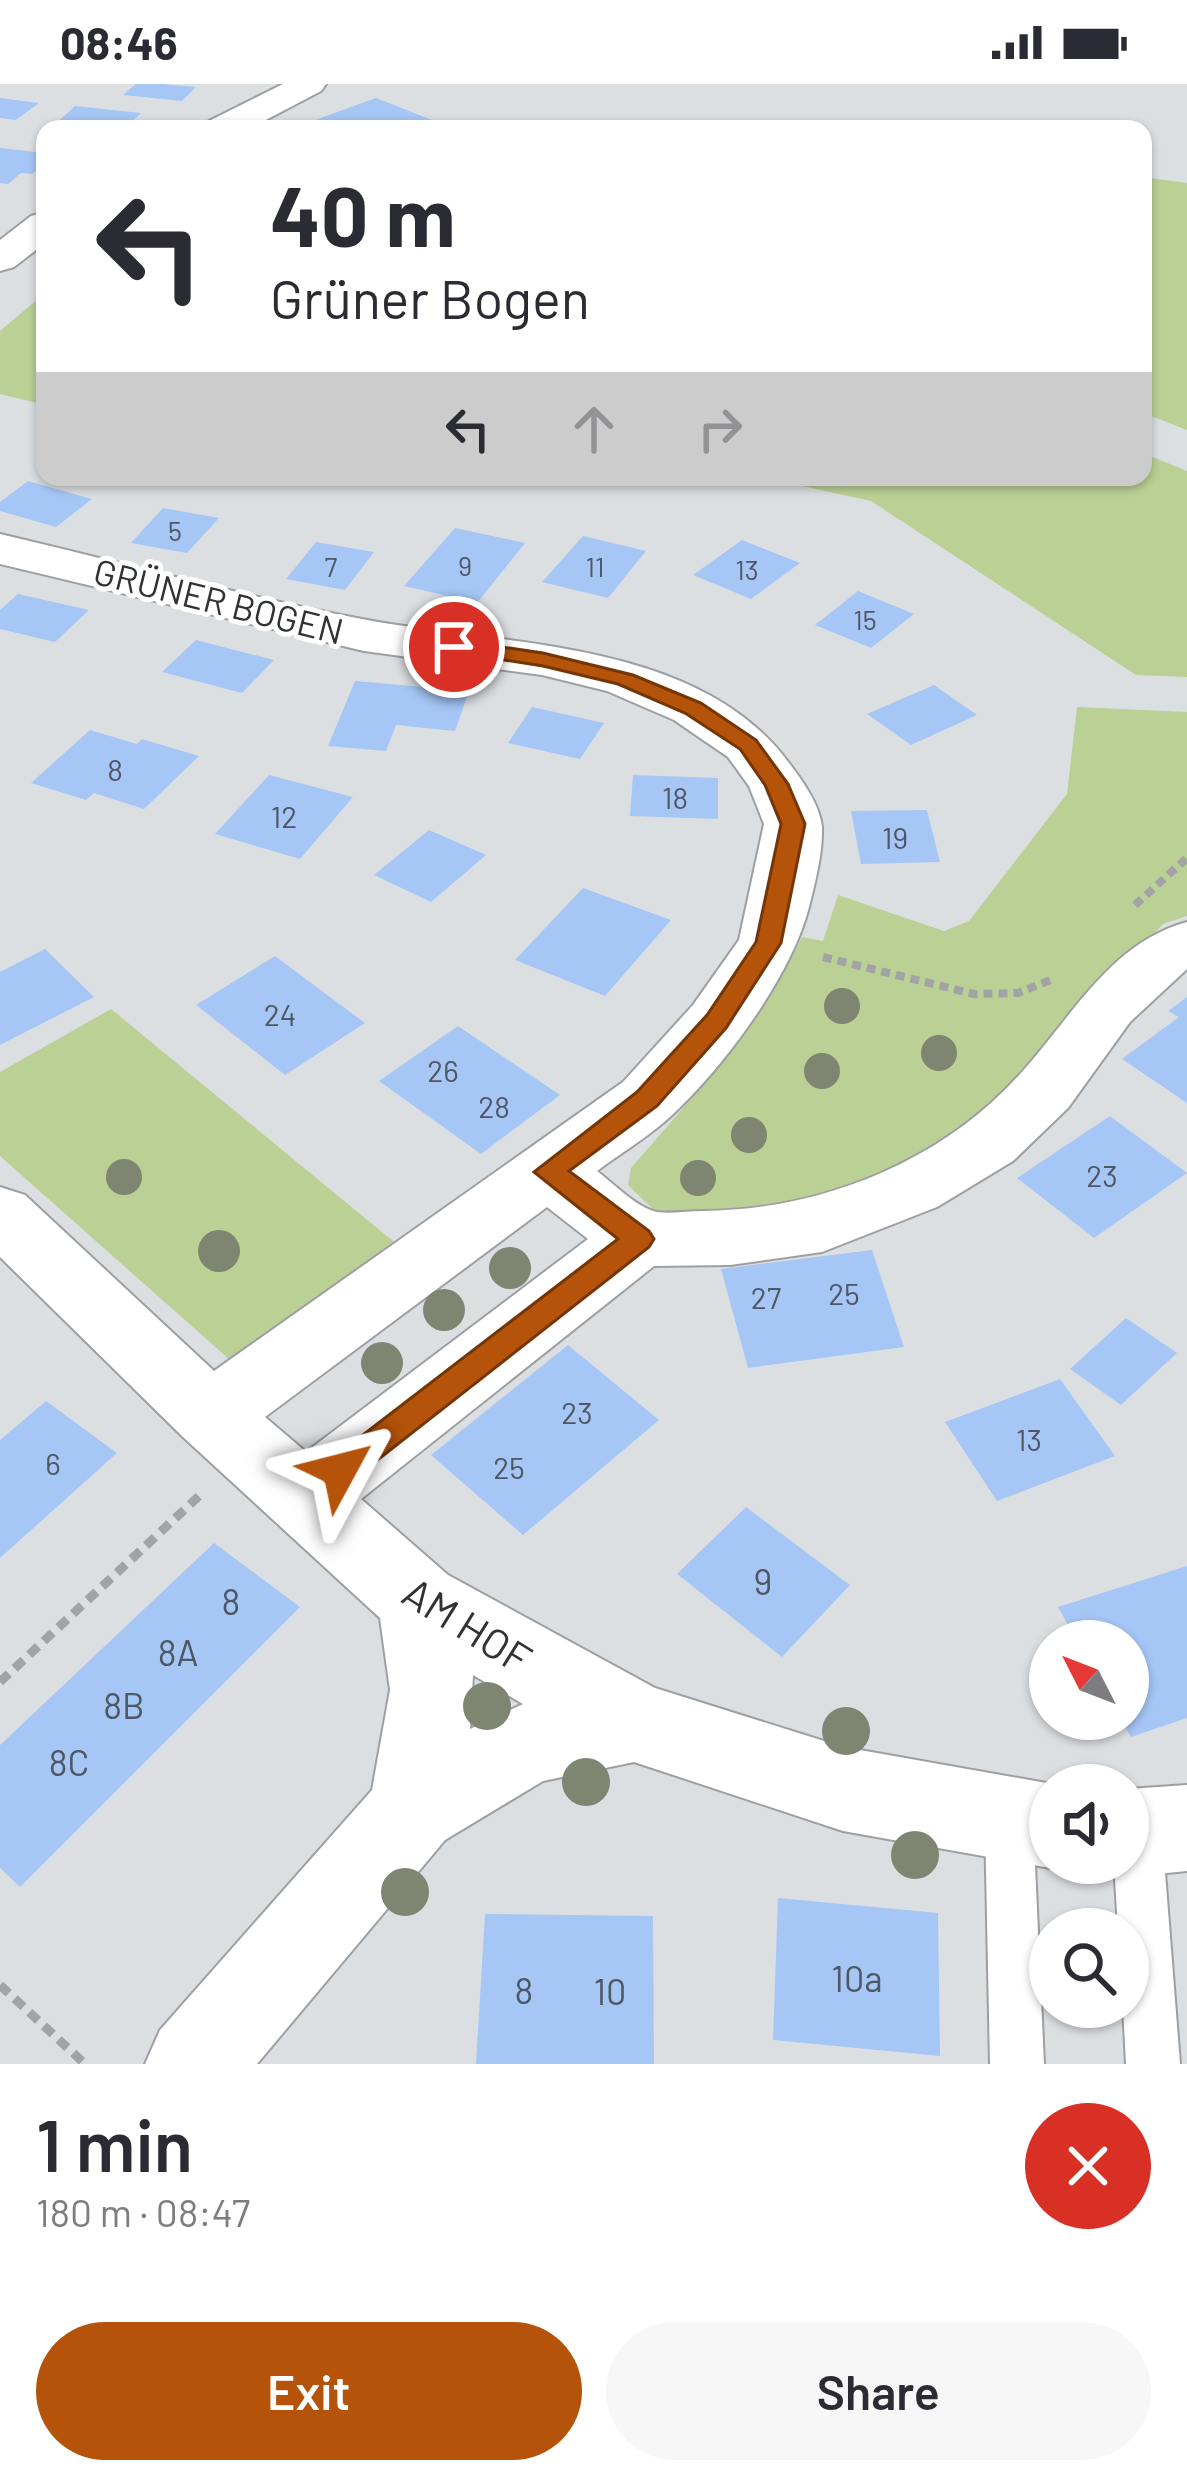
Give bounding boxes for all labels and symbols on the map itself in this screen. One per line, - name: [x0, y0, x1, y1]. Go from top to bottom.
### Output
- house number: 5: [168, 514, 182, 546]
- street label: GRÜNER BOGEN: [90, 548, 348, 652]
- house number: 9: [458, 549, 472, 581]
- house number: 7: [325, 550, 338, 582]
- house number: 11: [586, 550, 604, 582]
- house number: 13: [735, 553, 759, 585]
- pin: [403, 596, 505, 698]
- house number: 15: [853, 603, 877, 635]
- house number: 8: [107, 751, 123, 787]
- house number: 18: [662, 779, 688, 815]
- house number: 12: [271, 798, 297, 834]
- house number: 19: [882, 819, 908, 855]
- house number: 24: [264, 996, 296, 1032]
- house number: 26: [427, 1052, 459, 1088]
- house number: 28: [478, 1088, 510, 1124]
- house number: 23: [1086, 1157, 1118, 1193]
- house number: 25: [828, 1275, 860, 1311]
- house number: 27: [751, 1279, 781, 1315]
- house number: 23: [561, 1394, 593, 1430]
- position arrow: [277, 1407, 403, 1533]
- house number: 13: [1016, 1421, 1042, 1457]
- house number: 6: [45, 1445, 61, 1481]
- house number: 25: [493, 1449, 525, 1485]
- house number: 9: [754, 1559, 772, 1602]
- street label: AM HOF: [395, 1565, 541, 1683]
- house number: 8: [222, 1579, 240, 1622]
- north arrow: [1029, 1620, 1149, 1740]
- house number: 8A: [158, 1630, 198, 1673]
- house number: 8B: [103, 1683, 145, 1726]
- house number: 8C: [49, 1740, 89, 1783]
- house number: 10a: [831, 1956, 883, 1999]
- house number: 8: [515, 1968, 533, 2011]
- house number: 10: [594, 1969, 626, 2012]

